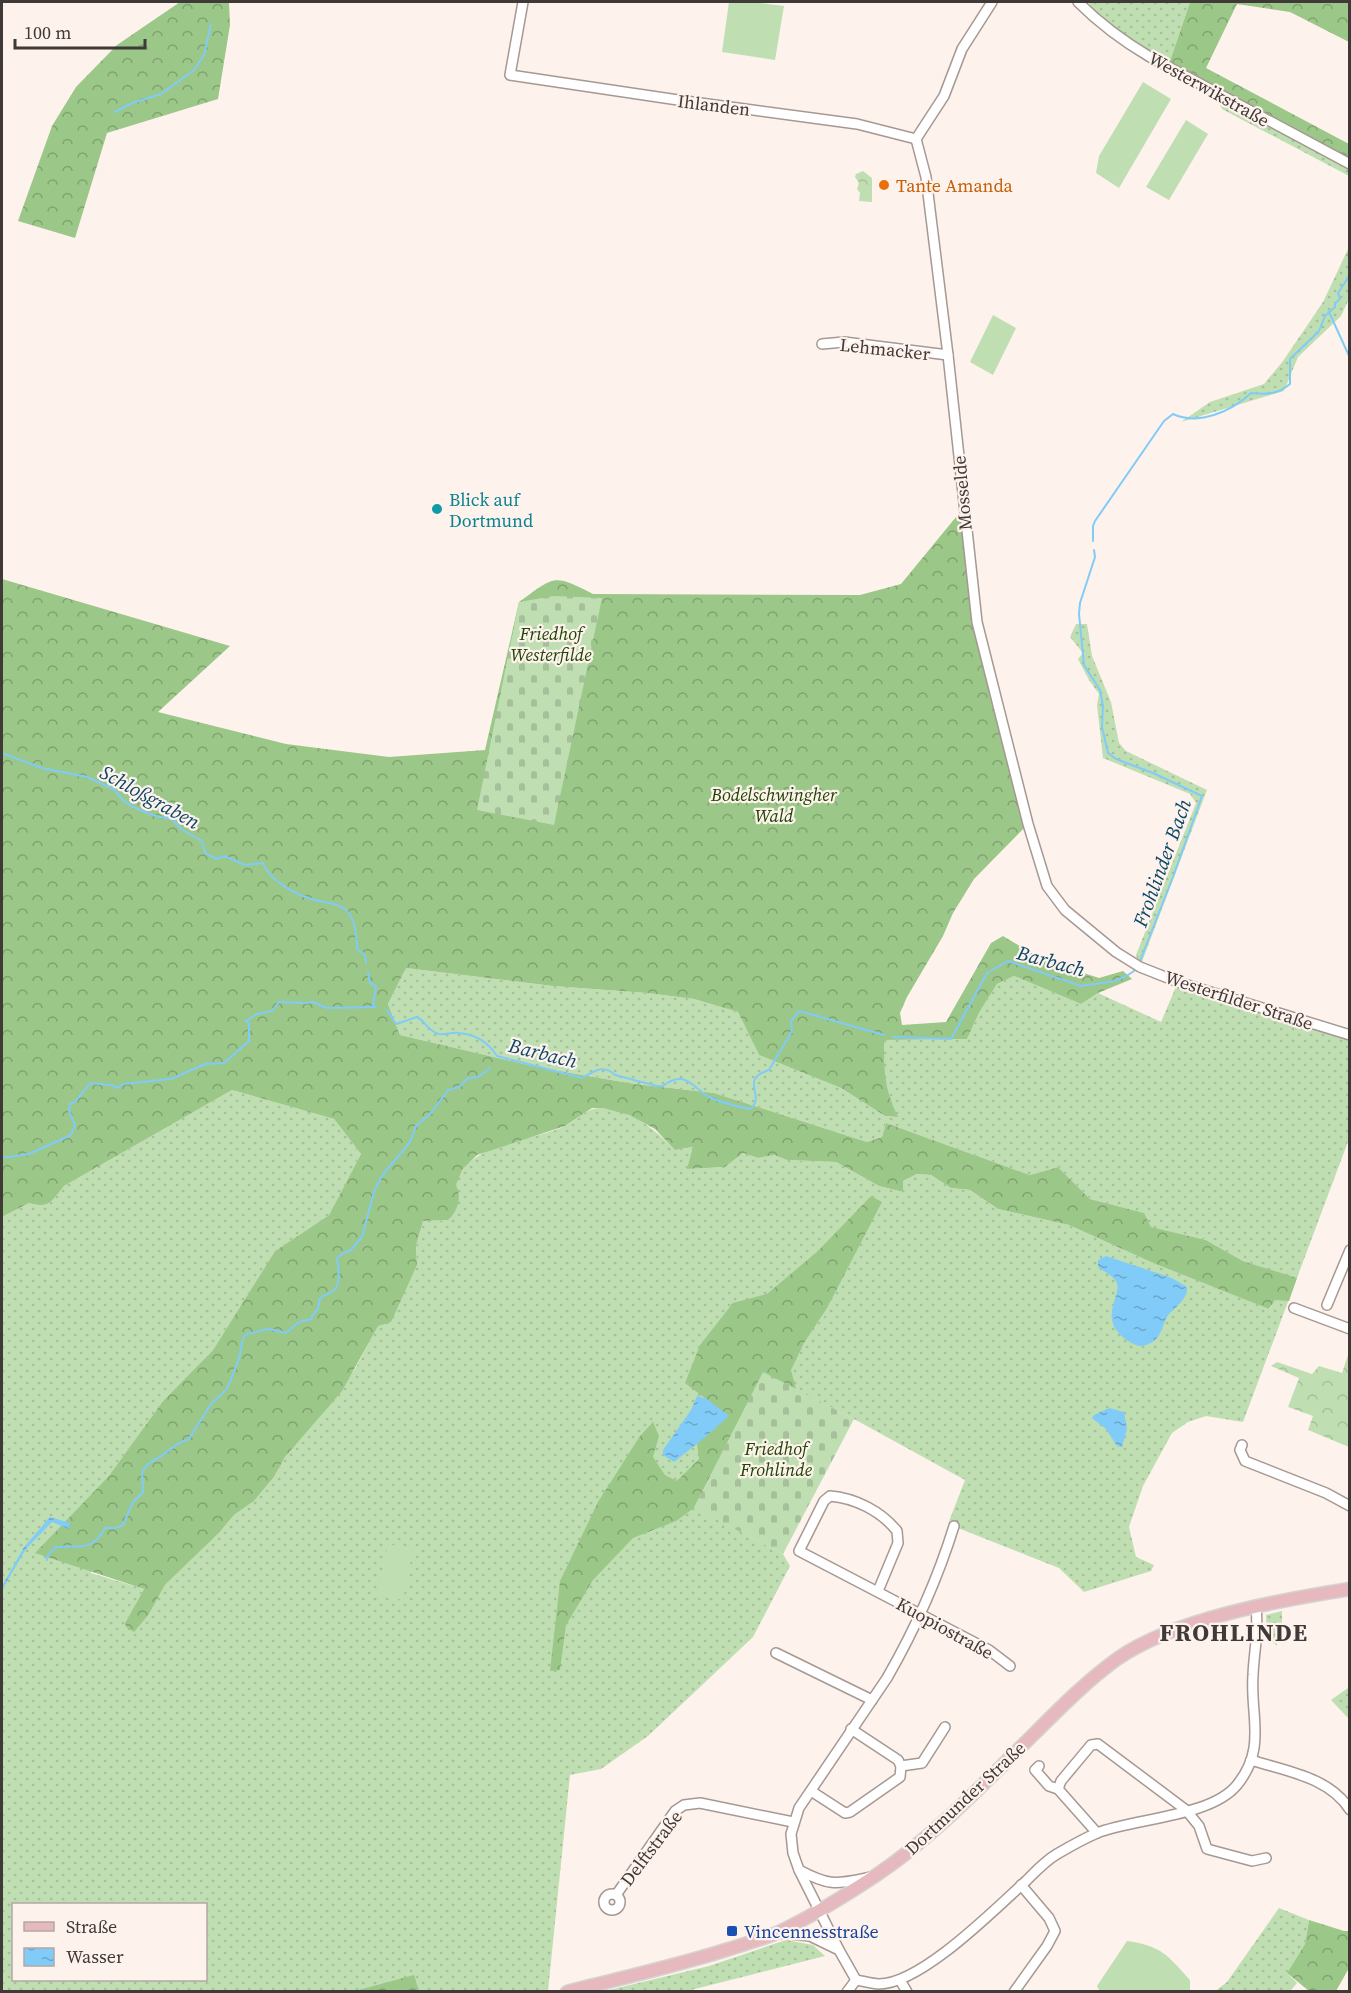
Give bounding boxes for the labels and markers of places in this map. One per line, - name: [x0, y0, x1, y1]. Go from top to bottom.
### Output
- place label: Tante Amanda: [896, 173, 1013, 198]
- marker: Tante Amanda: [877, 178, 891, 192]
- place label: Blick auf Dortmund: [449, 487, 533, 533]
- marker: Blick auf Dortmund: [430, 502, 444, 516]
- place label: Vincennesstraße: [744, 1919, 879, 1944]
- marker: Vincennesstraße: [725, 1924, 739, 1938]

